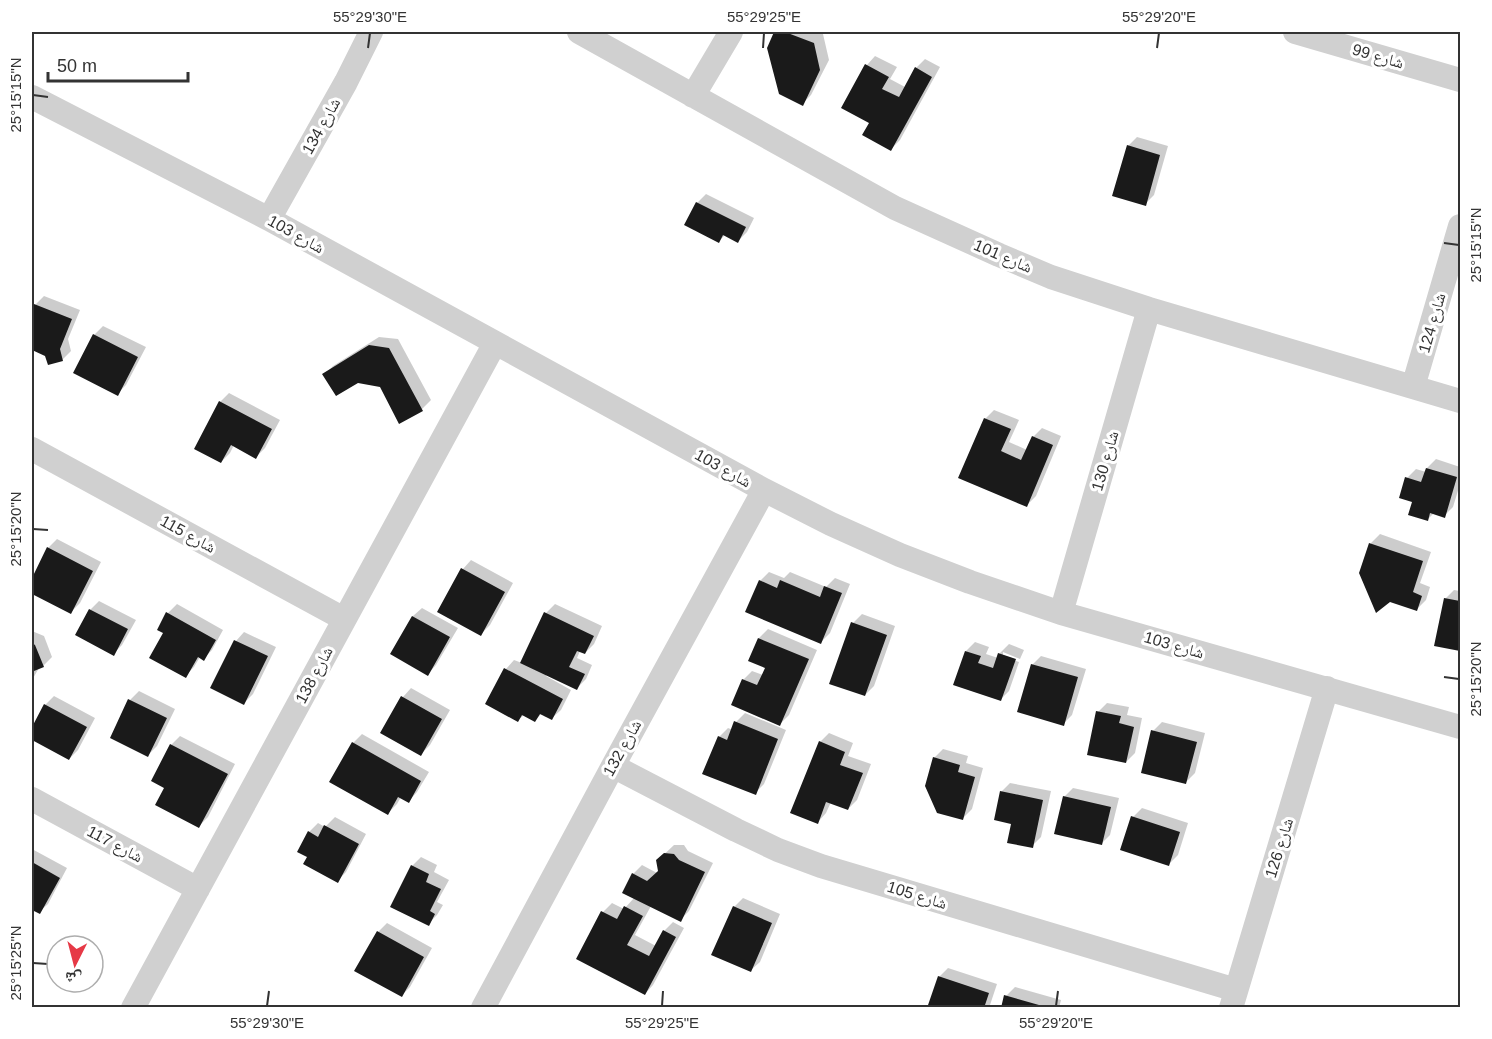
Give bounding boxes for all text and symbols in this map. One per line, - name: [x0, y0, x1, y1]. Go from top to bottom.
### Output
- text: 55°29'30"E: [333, 8, 407, 25]
- text: 55°29'25"E: [727, 8, 801, 25]
- text: 55°29'20"E: [1122, 8, 1196, 25]
- street label: شارع 99: [1350, 41, 1406, 73]
- scale bar: [48, 45, 188, 83]
- text: 50 m: [57, 56, 97, 76]
- text: 25°15'15"N: [7, 57, 24, 133]
- street label: شارع 134: [299, 95, 345, 158]
- text: 25°15'15"N: [1467, 207, 1484, 283]
- street label: شارع 103: [264, 212, 327, 258]
- street label: شارع 101: [971, 236, 1035, 278]
- street label: شارع 124: [1415, 291, 1451, 355]
- street label: شارع 130: [1088, 429, 1124, 493]
- street label: شارع 103: [691, 446, 754, 492]
- text: 25°15'20"N: [7, 491, 24, 567]
- street label: شارع 115: [157, 512, 219, 558]
- street label: شارع 103: [1142, 628, 1206, 664]
- text: 25°15'20"N: [1467, 641, 1484, 717]
- street label: شارع 138: [292, 644, 338, 707]
- street label: شارع 132: [600, 717, 646, 780]
- street label: شارع 126: [1262, 816, 1298, 881]
- street label: شارع 117: [83, 822, 146, 867]
- street label: شارع 105: [884, 878, 949, 914]
- text: 25°15'25"N: [7, 925, 24, 1001]
- north arrow: [45, 934, 105, 994]
- text: ش: [64, 968, 83, 988]
- text: 55°29'30"E: [230, 1014, 304, 1031]
- text: 55°29'25"E: [625, 1014, 699, 1031]
- text: 55°29'20"E: [1019, 1014, 1093, 1031]

